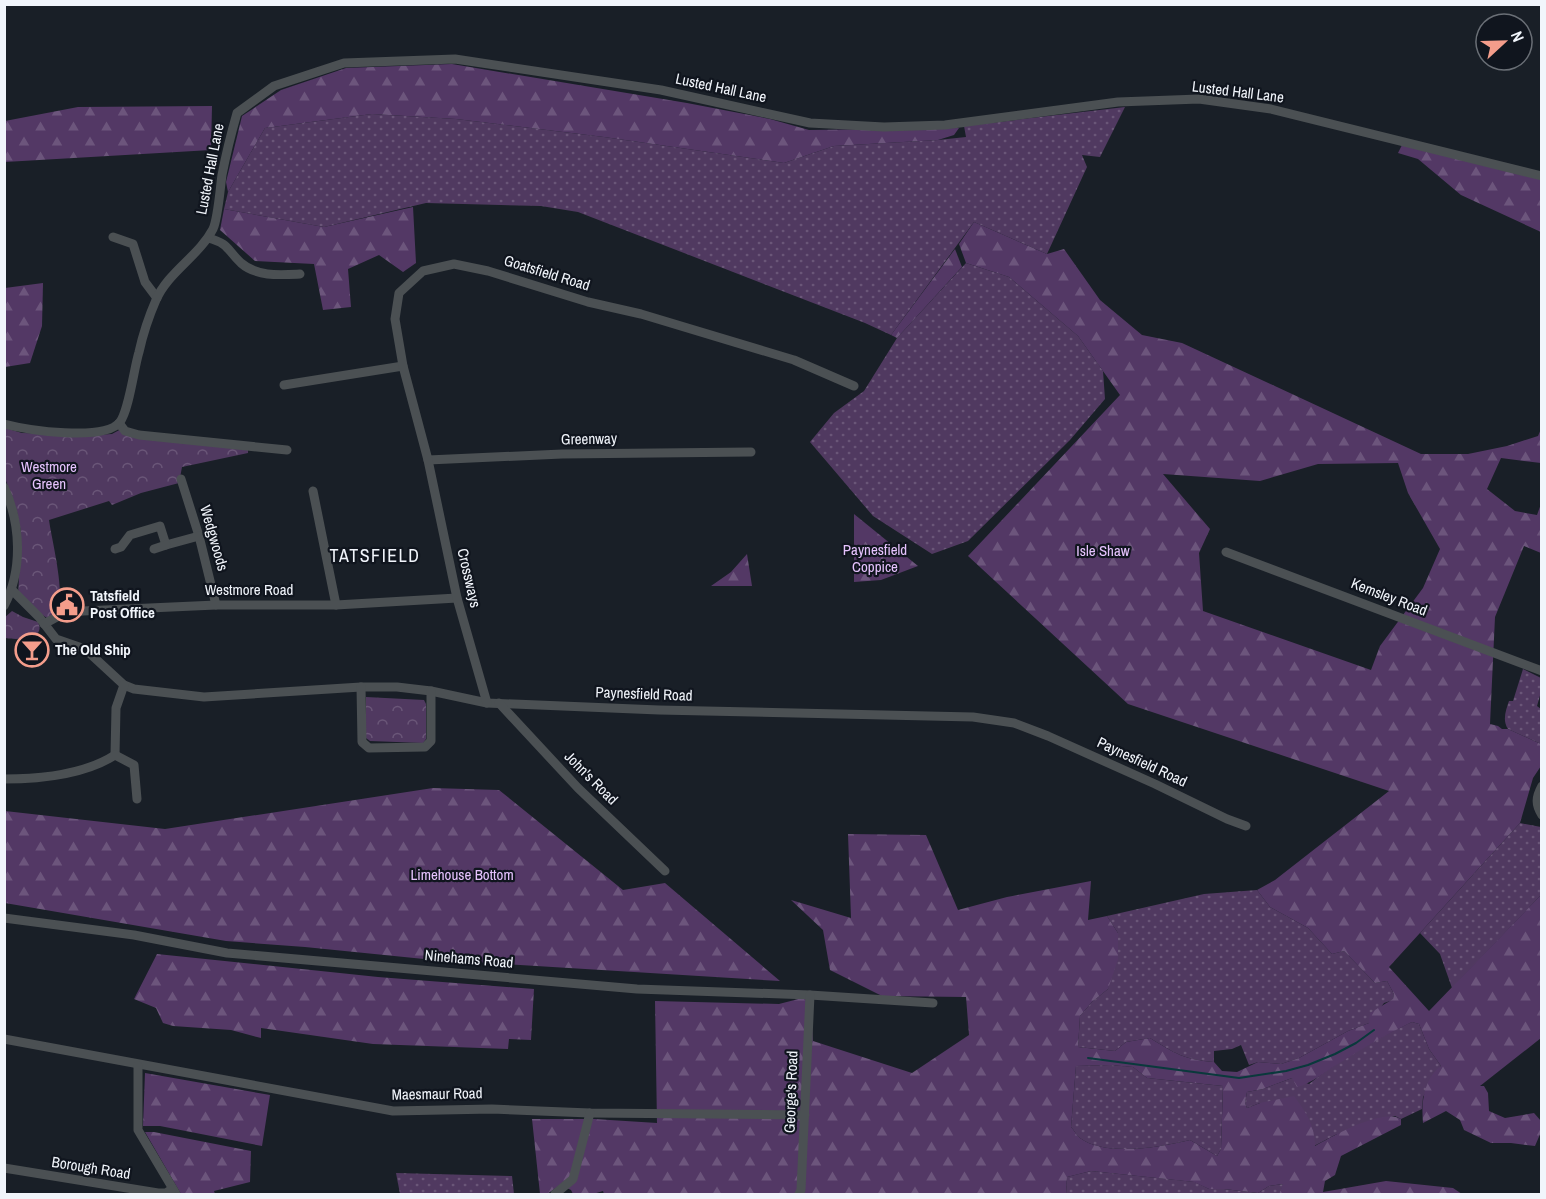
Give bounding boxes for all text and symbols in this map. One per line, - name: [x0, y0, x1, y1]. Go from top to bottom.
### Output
- north arrow: [1474, 12, 1534, 72]
- text: N: [1506, 28, 1530, 45]
- street label: Lusted Hall Lane: [674, 68, 769, 107]
- street label: Lusted Hall Lane: [1191, 75, 1285, 108]
- street label: Lusted Hall Lane: [190, 121, 229, 216]
- street label: Goatsfield Road: [502, 249, 593, 296]
- street label: Greenway: [561, 427, 618, 449]
- park label: Westmore Green: [21, 456, 77, 494]
- street label: Wedgwoods: [195, 503, 234, 573]
- park label: Paynesfield Coppice: [843, 539, 907, 577]
- park label: Isle Shaw: [1076, 540, 1130, 561]
- district label: TATSFIELD: [330, 543, 420, 568]
- street label: Crossways: [452, 546, 486, 610]
- street label: Kemsley Road: [1348, 572, 1430, 621]
- street label: Westmore Road: [205, 579, 293, 600]
- place label: Tatsfield Post Office: [90, 585, 155, 623]
- public building icon: Tatsfield Post Office: [49, 587, 85, 623]
- bar icon: The Old Ship: [14, 632, 50, 668]
- place label: The Old Ship: [55, 639, 131, 660]
- street label: Paynesfield Road: [595, 681, 693, 706]
- street label: Paynesfield Road: [1094, 732, 1191, 792]
- street label: John's Road: [560, 746, 623, 809]
- park label: Limehouse Bottom: [410, 864, 514, 885]
- street label: Ninehams Road: [424, 944, 514, 973]
- street label: George's Road: [779, 1050, 802, 1134]
- street label: Maesmaur Road: [391, 1082, 483, 1105]
- street label: Borough Road: [50, 1151, 132, 1184]

